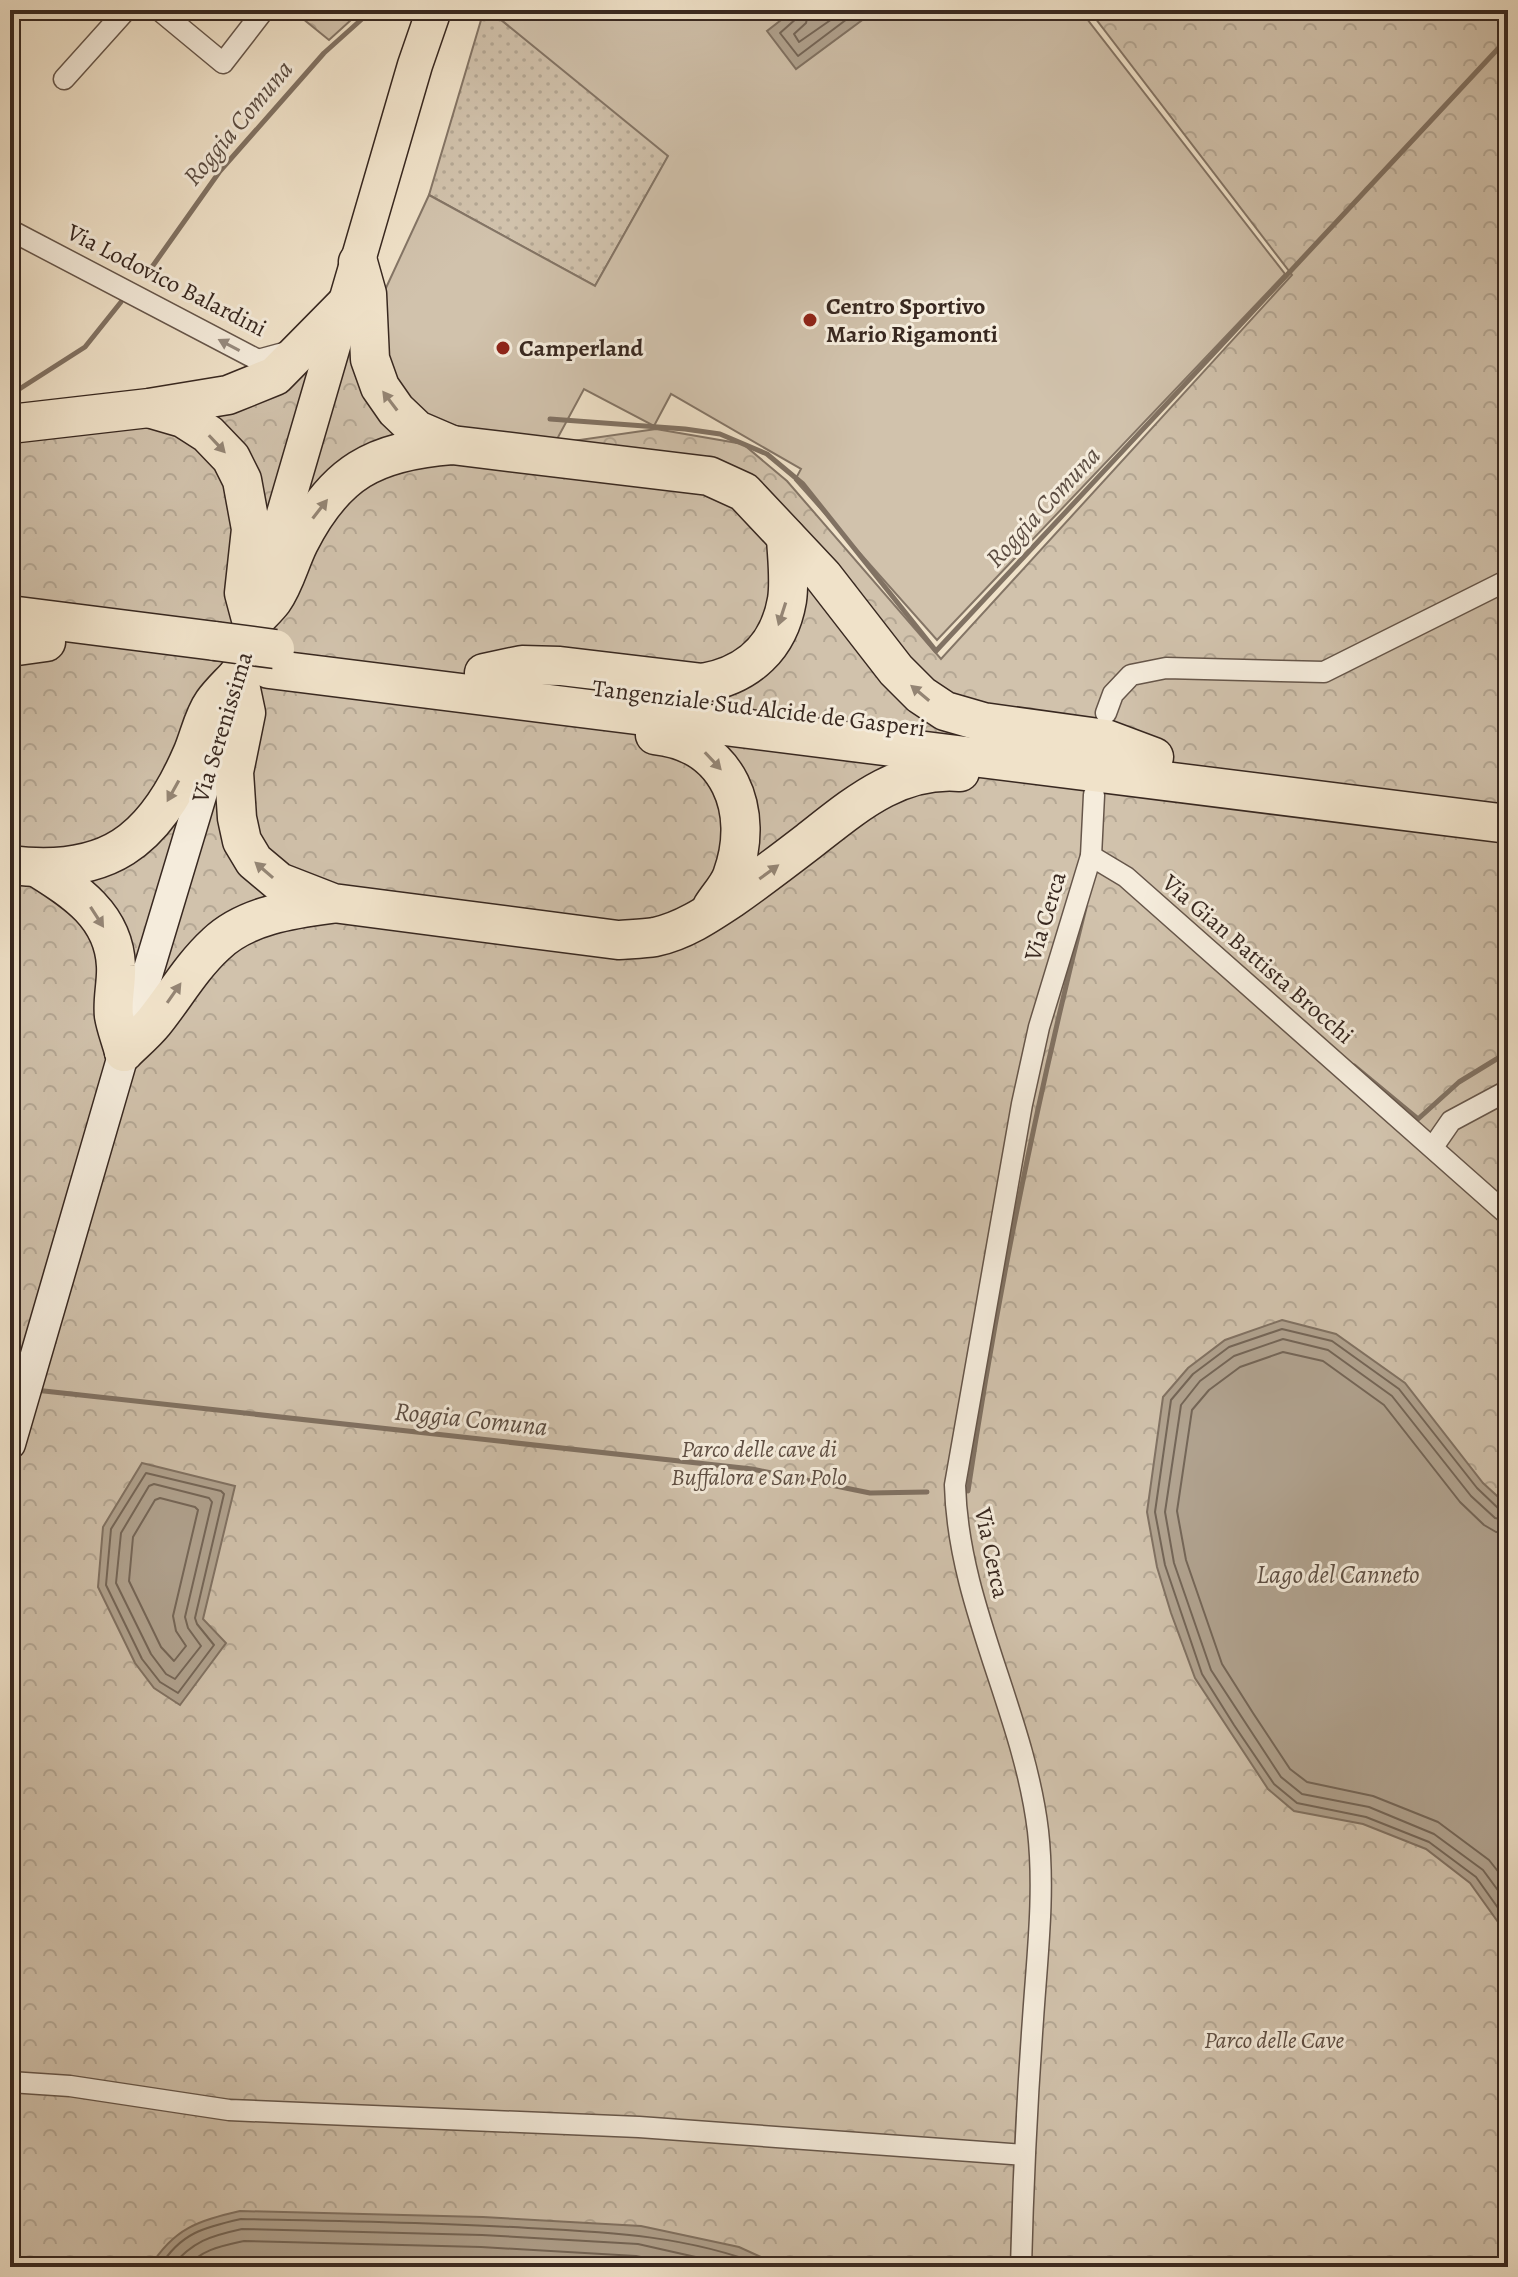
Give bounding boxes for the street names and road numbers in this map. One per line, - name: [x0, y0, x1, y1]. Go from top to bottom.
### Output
- street label: Via Lodovico Balardini: [61, 215, 272, 344]
- street label: Via Serenissima: [184, 647, 260, 807]
- street label: Tangenziale Sud Alcide de Gasperi: [591, 672, 927, 744]
- street label: Via Gian Battista Brocchi: [1155, 866, 1361, 1051]
- street label: Via Cerca: [1016, 867, 1074, 966]
- street label: Via Cerca: [967, 1504, 1017, 1602]

